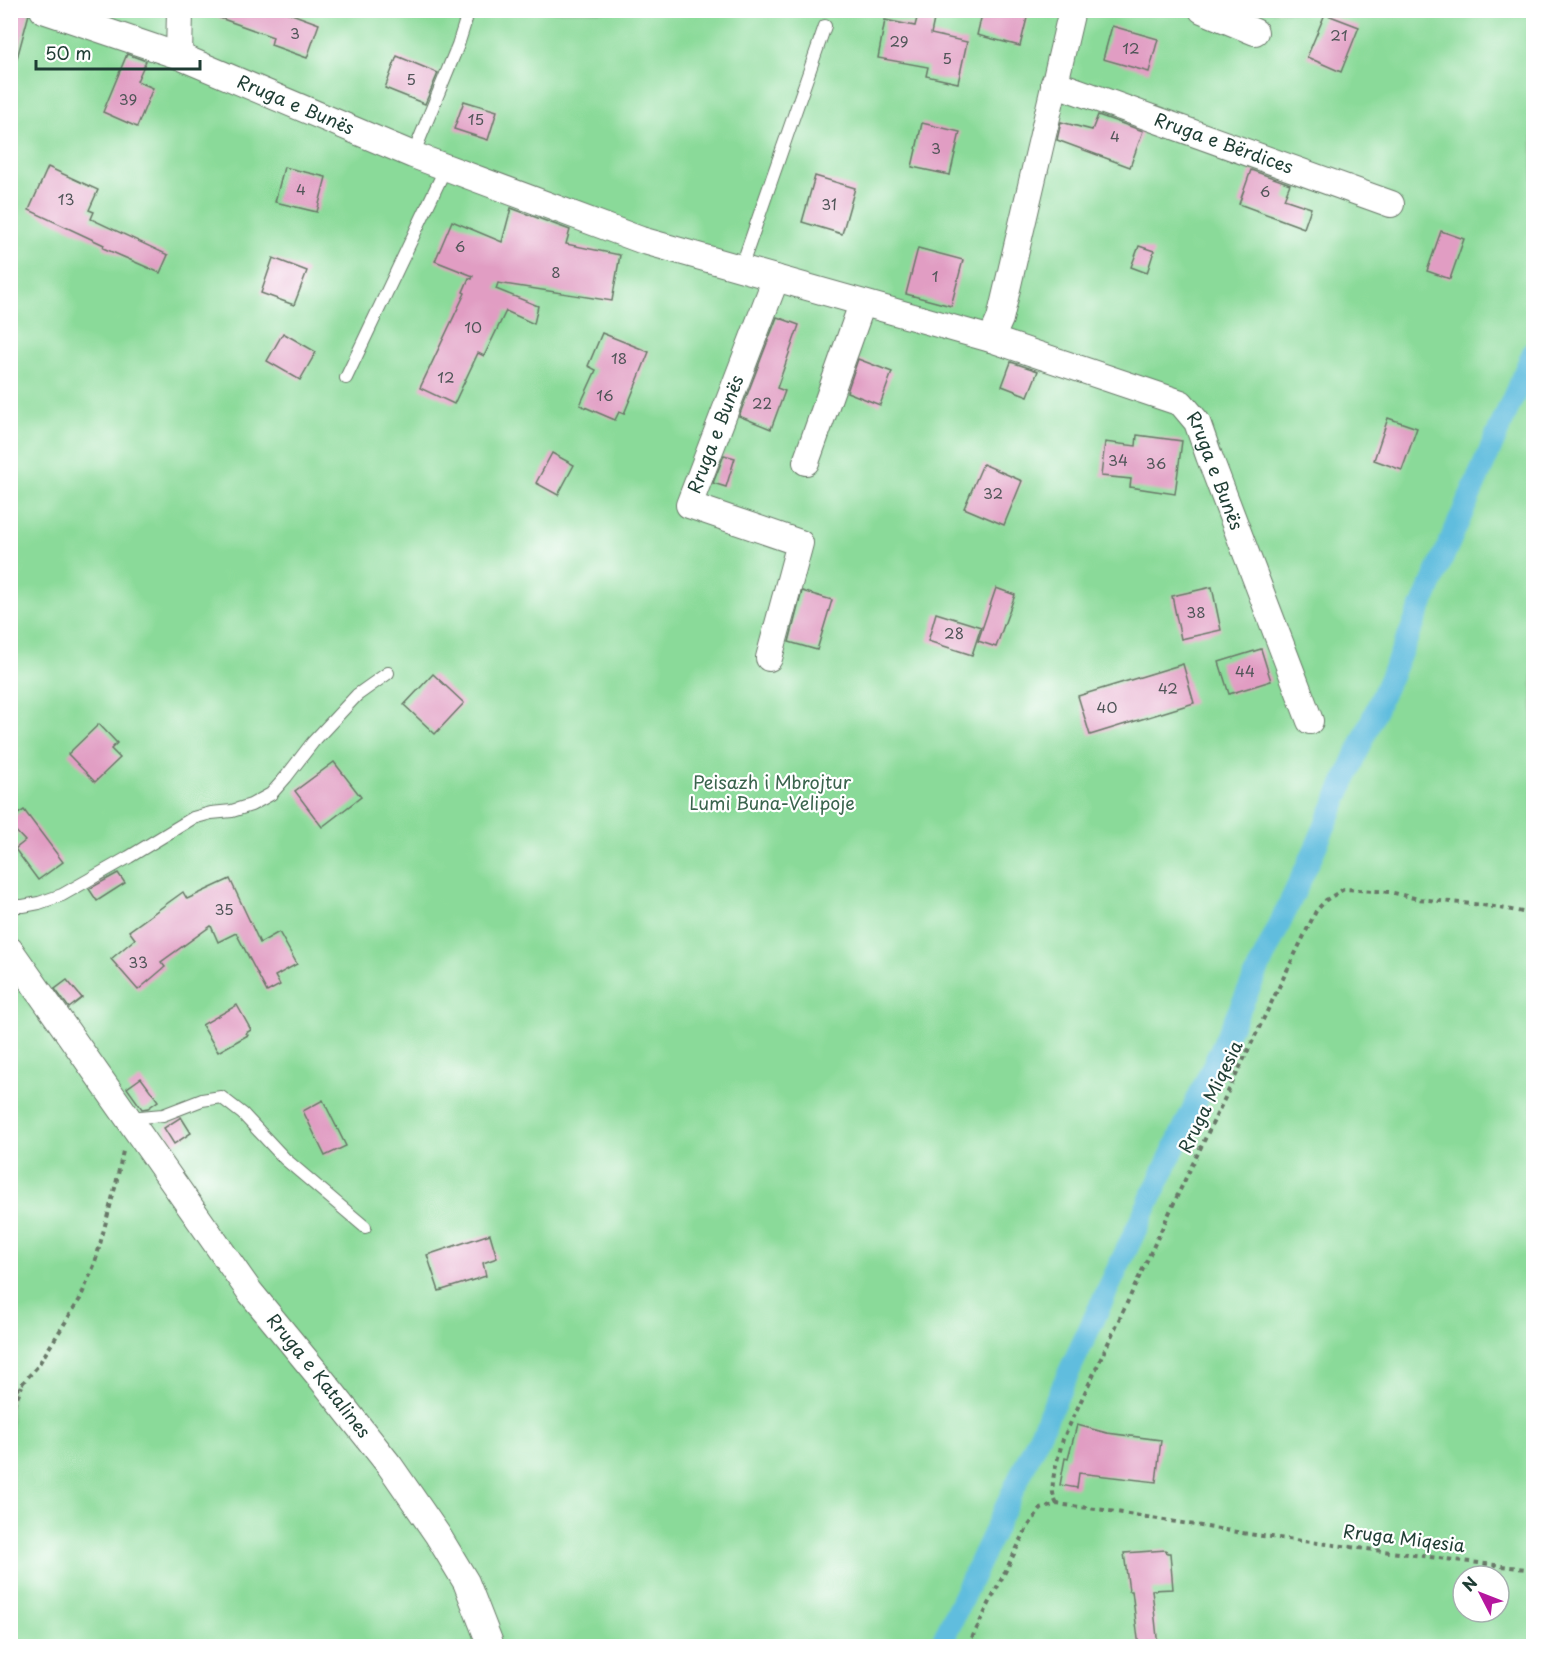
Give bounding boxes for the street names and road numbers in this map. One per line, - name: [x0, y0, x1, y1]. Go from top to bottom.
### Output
- street label: Rruga e Bunës: [233, 67, 359, 141]
- street label: Rruga e Bërdices: [1151, 105, 1297, 180]
- street label: Rruga e Bunës: [680, 371, 750, 497]
- street label: Rruga e Bunës: [1181, 404, 1251, 534]
- street label: Rruga Miqesia: [1171, 1035, 1249, 1157]
- street label: Rruga e Katalines: [261, 1307, 378, 1443]
- street label: Rruga Miqesia: [1342, 1517, 1467, 1558]

